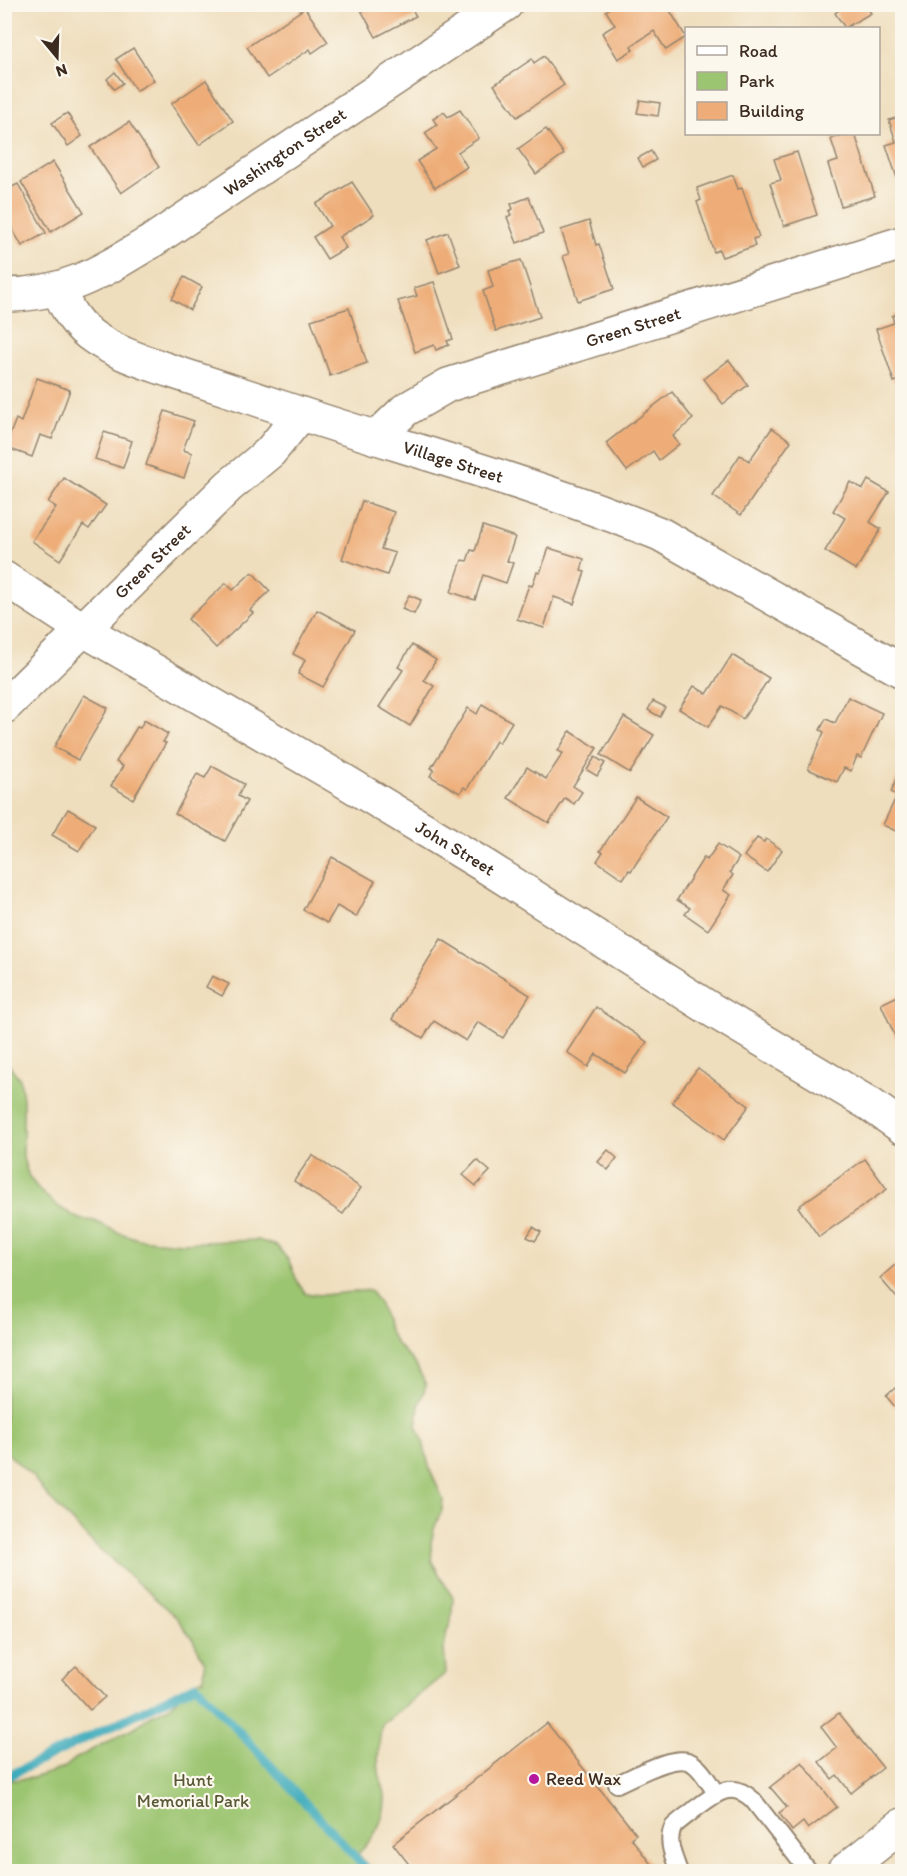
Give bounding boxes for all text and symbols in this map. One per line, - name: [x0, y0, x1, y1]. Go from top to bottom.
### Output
- north arrow: [27, 27, 87, 87]
- legend: [685, 27, 880, 135]
- text: Road: [739, 40, 778, 62]
- text: N: [54, 60, 70, 81]
- text: Park: [739, 70, 774, 92]
- text: Building: [739, 100, 805, 122]
- street label: Washington Street: [219, 103, 351, 201]
- street label: Green Street: [583, 302, 684, 352]
- street label: Village Street: [400, 436, 506, 488]
- street label: Green Street: [110, 519, 195, 604]
- street label: John Street: [412, 816, 499, 881]
- place label: Reed Wax: [546, 1768, 622, 1790]
- park label: Hunt Memorial Park: [137, 1769, 249, 1812]
- marker: Reed Wax: [527, 1772, 541, 1786]

